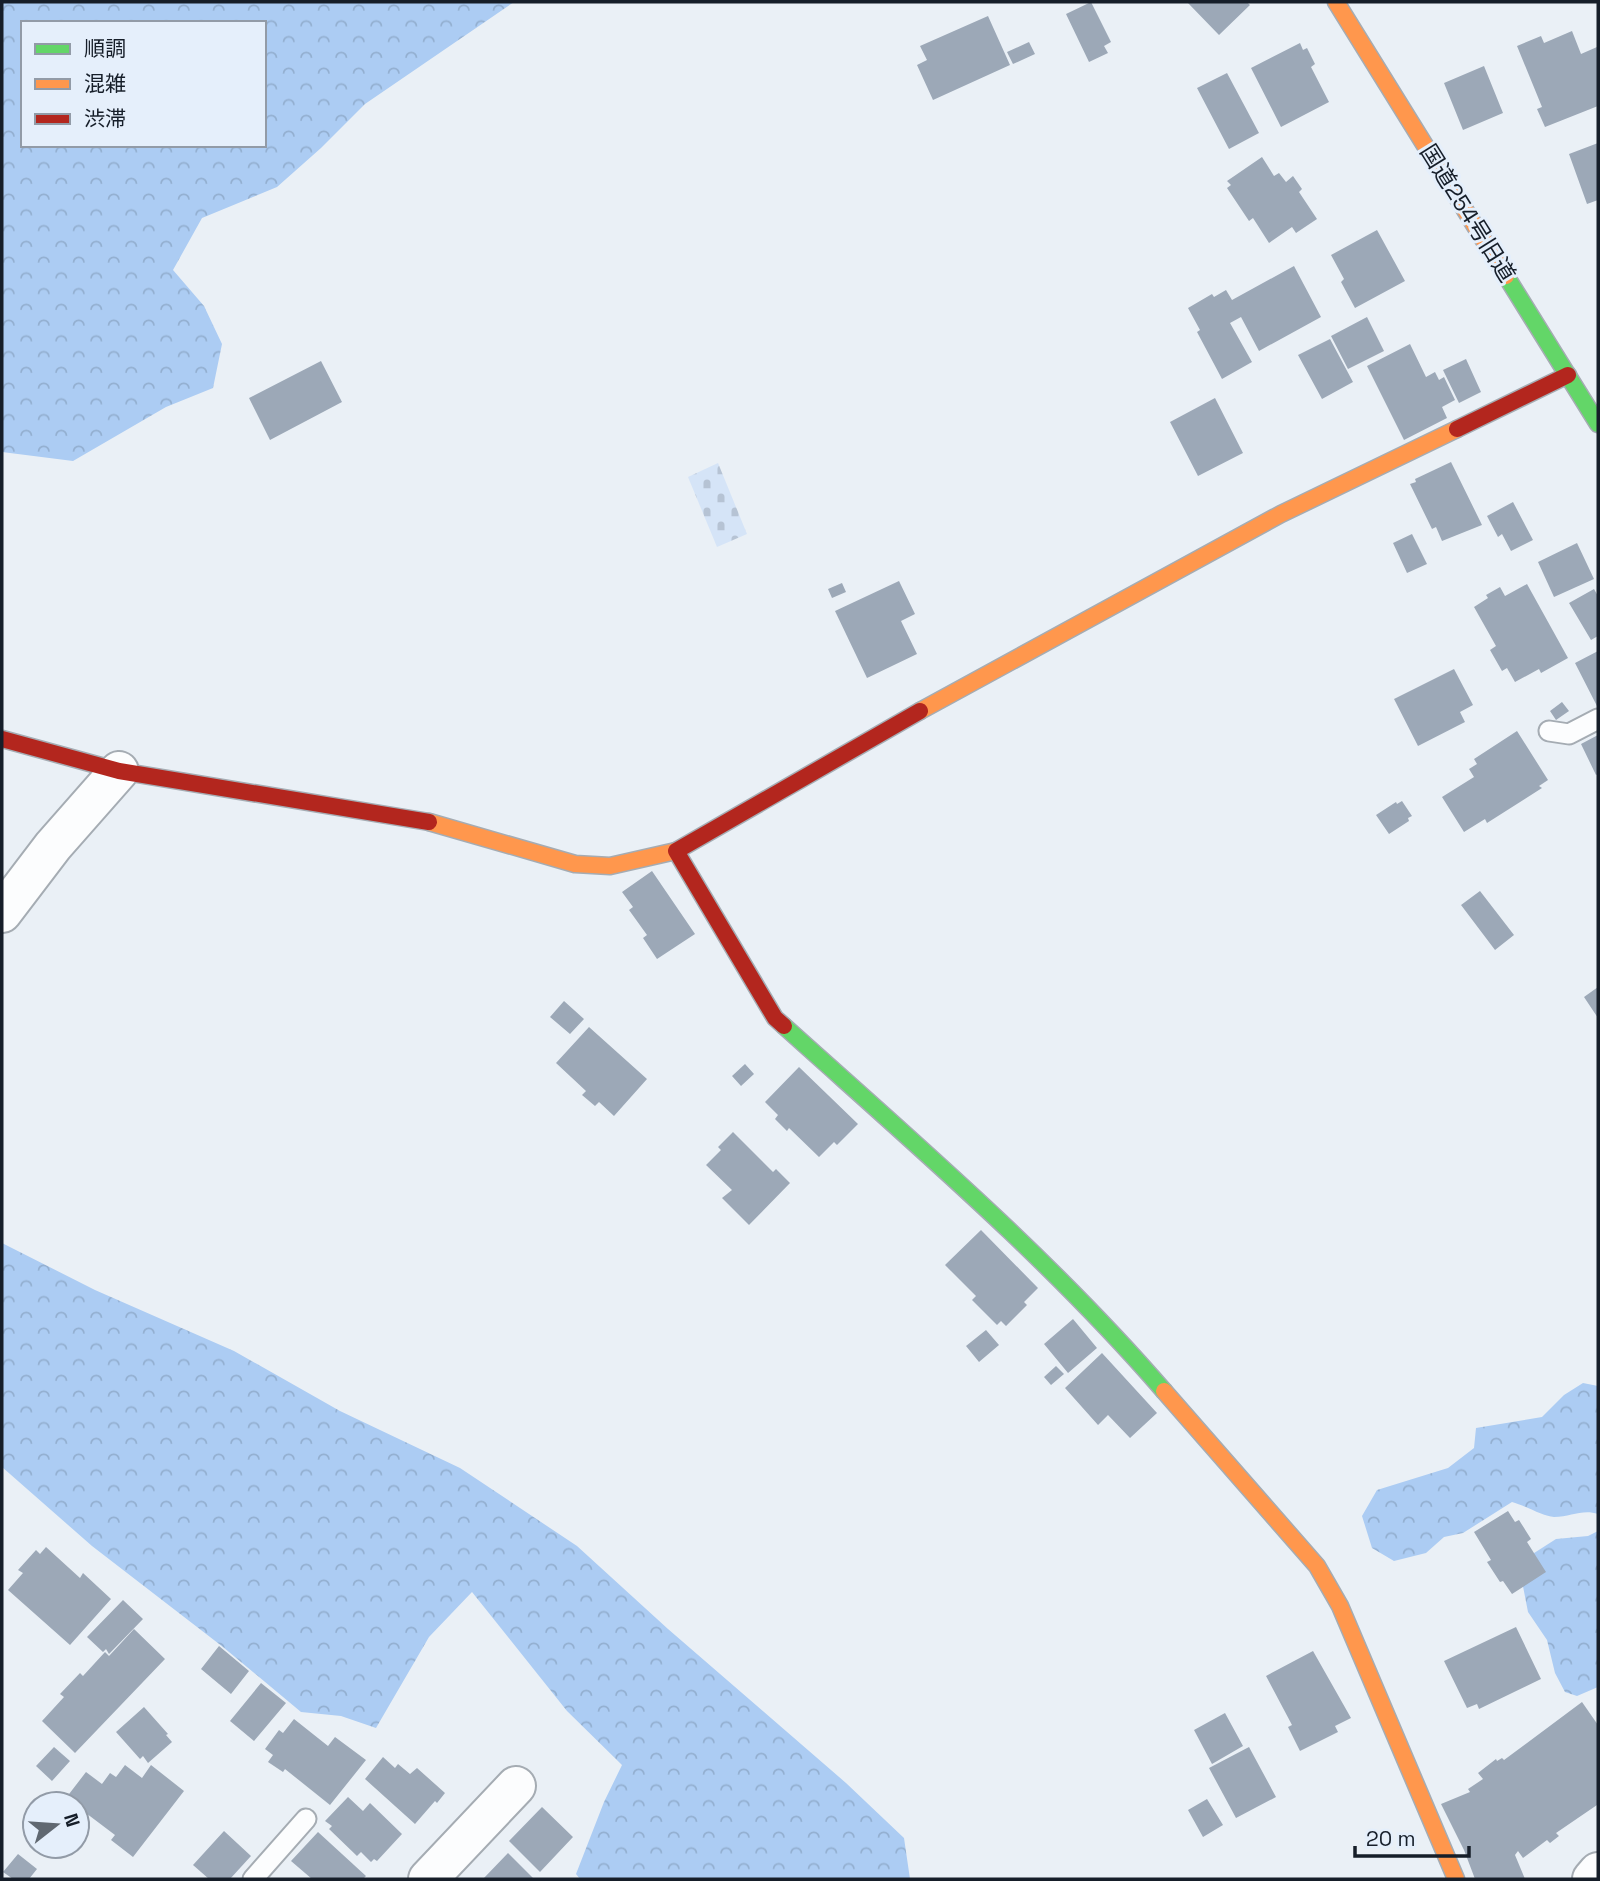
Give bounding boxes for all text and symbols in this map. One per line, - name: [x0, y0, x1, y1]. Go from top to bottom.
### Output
- legend: [21, 21, 266, 147]
- text: 順調: [84, 35, 126, 62]
- text: 混雑: [84, 70, 126, 97]
- text: 渋滞: [84, 105, 126, 132]
- street label: 国道254号旧道: [1414, 138, 1522, 288]
- north arrow: [21, 1790, 91, 1860]
- text: N: [58, 1810, 86, 1830]
- scale bar: [1355, 1814, 1469, 1858]
- text: 20 m: [1366, 1825, 1416, 1852]

